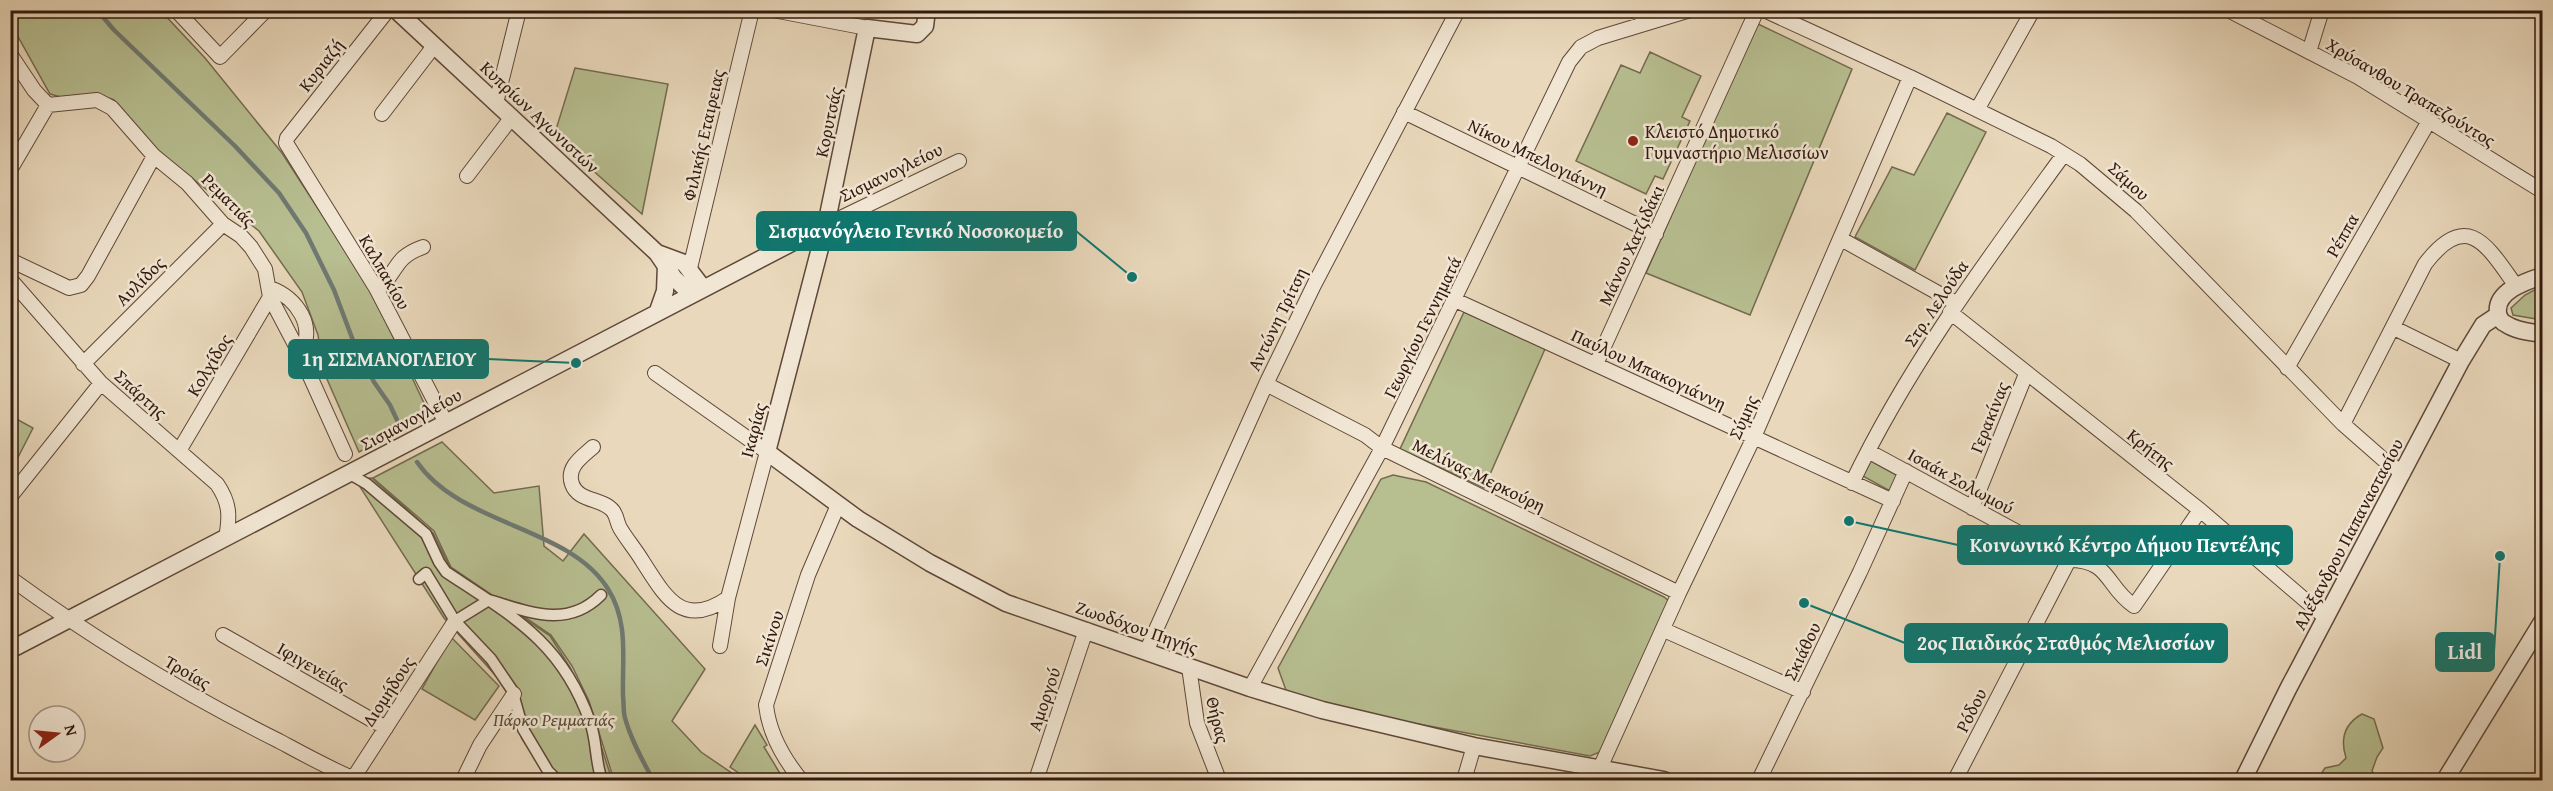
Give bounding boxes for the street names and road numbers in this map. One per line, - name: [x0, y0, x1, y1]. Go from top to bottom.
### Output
- street label: Χρύσανθου Τραπεζούντος: [2321, 31, 2501, 154]
- street label: Κυριαζή: [292, 33, 350, 97]
- street label: Κυπρίων Αγωνιστών: [474, 54, 606, 180]
- street label: Φιλικής Εταιρειας: [675, 66, 731, 204]
- street label: Κορυτσάς: [807, 84, 849, 160]
- street label: Νίκου Μπελογιάννη: [1464, 111, 1612, 203]
- street label: Σισμανογλείου: [835, 135, 947, 209]
- street label: Σάμου: [2102, 155, 2156, 207]
- street label: Ρεματιάς: [196, 167, 263, 234]
- street label: Μάνου Χατζιδάκι: [1591, 180, 1671, 310]
- street label: Ρέππα: [2319, 208, 2365, 262]
- street label: Καλπακίου: [353, 229, 417, 315]
- street label: Αυλίδος: [109, 250, 171, 312]
- street label: Γεωργίου Γεννηματά: [1376, 251, 1468, 402]
- street label: Στρ. Λελούδα: [1897, 254, 1975, 352]
- street label: Αντώνη Τρίτση: [1240, 263, 1314, 375]
- street label: Παύλου Μπακογιάννη: [1567, 321, 1731, 417]
- street label: Κολχίδος: [180, 328, 239, 401]
- street label: Σπάρτης: [109, 363, 174, 425]
- street label: Γερακίνας: [1962, 377, 2016, 457]
- street label: Σισμανογλείου: [355, 381, 467, 457]
- street label: Σύμης: [1721, 390, 1765, 444]
- street label: Ικαρίας: [733, 399, 773, 461]
- street label: Κρήτης: [2121, 422, 2181, 477]
- street label: Μελίνας Μερκούρη: [1408, 431, 1550, 519]
- street label: Αλέξανδρου Παπαναστασίου: [2286, 433, 2410, 635]
- street label: Ισαάκ Σολωμού: [1903, 441, 2019, 521]
- street label: Ζωοδόχου Πηγής: [1072, 593, 1202, 661]
- street label: Σικίνου: [747, 607, 791, 669]
- street label: Σκιάθου: [1776, 617, 1828, 685]
- street label: Ιφιγενείας: [272, 635, 354, 698]
- street label: Τροίας: [160, 648, 217, 696]
- street label: Διομήδους: [355, 650, 421, 732]
- street label: Αμοργού: [1021, 663, 1067, 735]
- street label: Ρόδου: [1948, 683, 1994, 737]
- street label: Θήρας: [1199, 694, 1237, 746]

